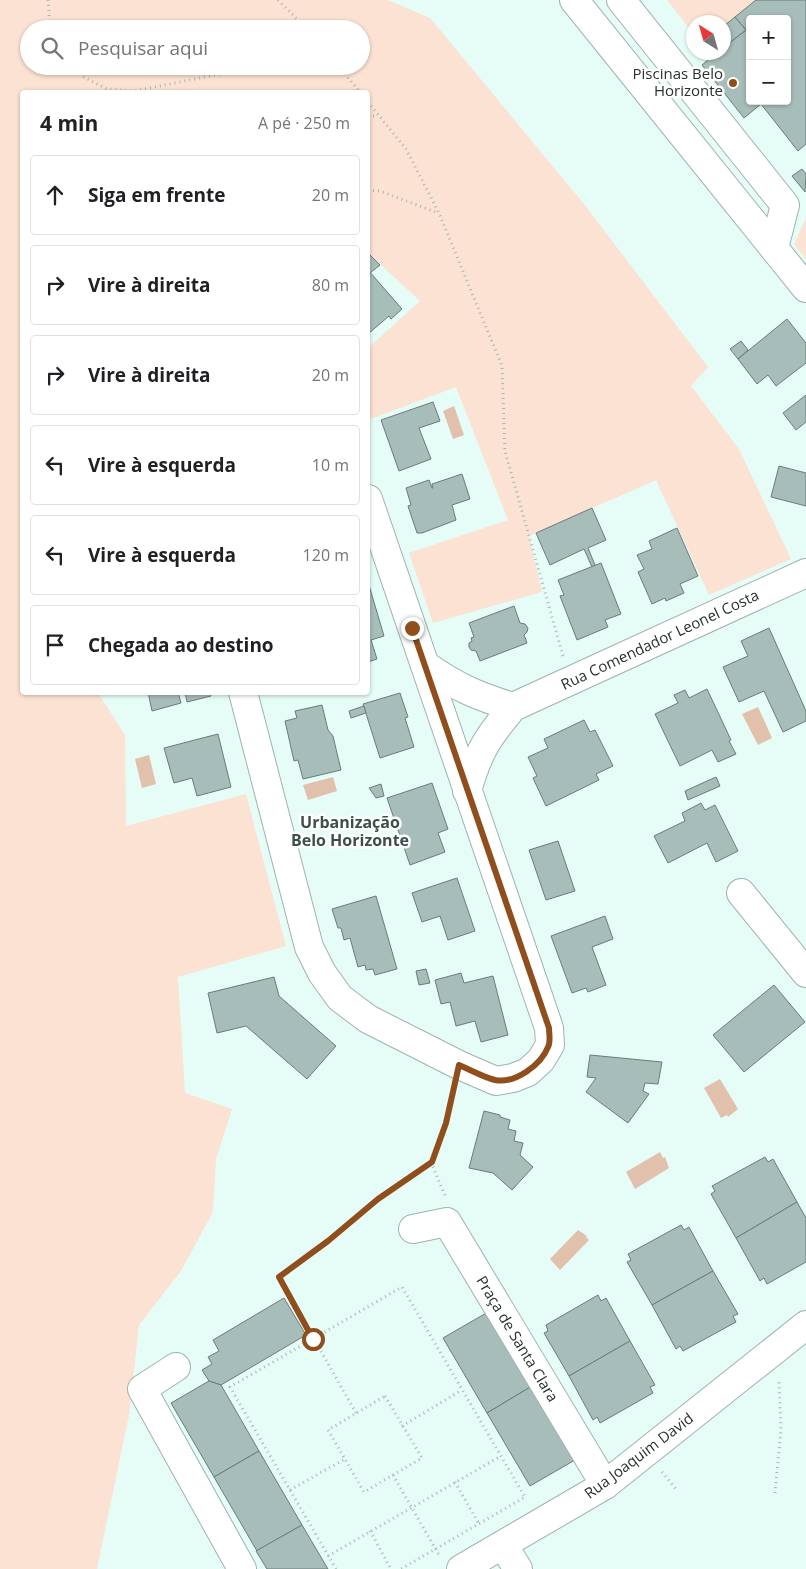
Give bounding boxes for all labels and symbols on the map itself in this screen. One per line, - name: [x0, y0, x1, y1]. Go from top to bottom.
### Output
- north arrow: [686, 15, 731, 60]
- place label: Piscinas Belo Horizonte: [633, 63, 723, 100]
- marker: Piscinas Belo Horizonte: [727, 77, 739, 89]
- street label: Rua Comendador Leonel Costa: [557, 584, 762, 694]
- route end: [401, 617, 424, 640]
- district label: Urbanização Belo Horizonte: [291, 811, 409, 851]
- street label: Praça de Santa Clara: [472, 1272, 563, 1405]
- route start: [302, 1328, 325, 1351]
- street label: Rua Joaquim David: [580, 1408, 697, 1503]

